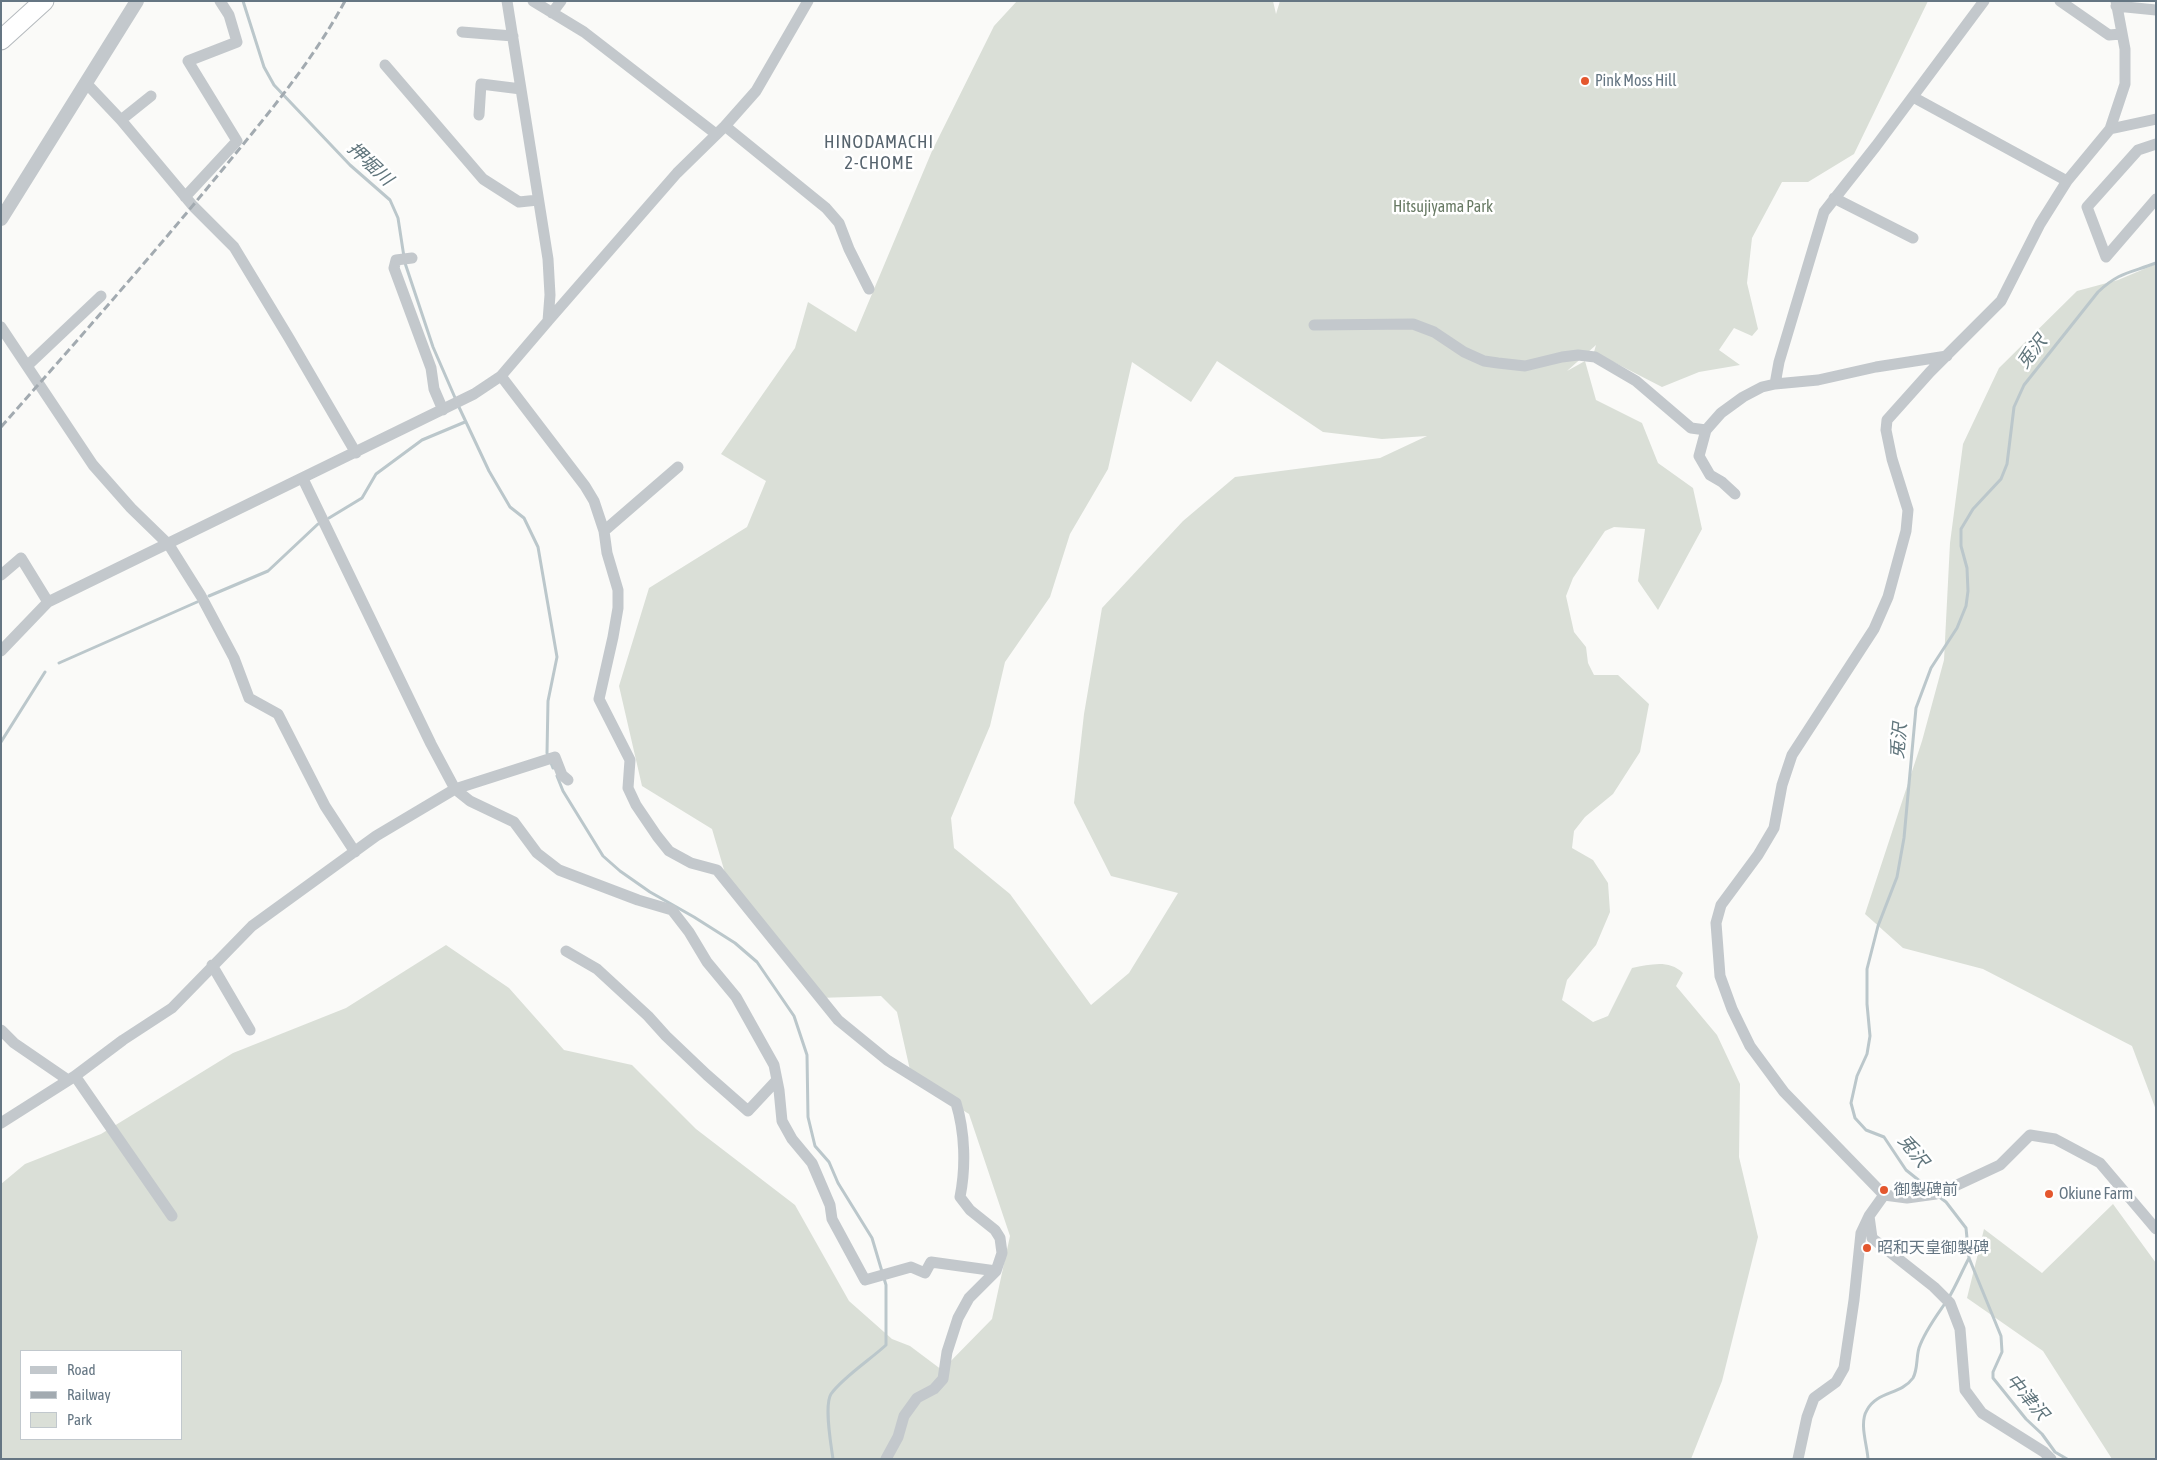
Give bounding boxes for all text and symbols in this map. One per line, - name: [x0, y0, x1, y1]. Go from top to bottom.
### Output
- place label: Pink Moss Hill: [1595, 71, 1676, 91]
- marker: Pink Moss Hill: [1579, 75, 1591, 87]
- district label: HINODAMACHI 2-CHOME: [823, 131, 935, 173]
- water label: 押堀川: [343, 138, 397, 190]
- park label: Hitsujiyama Park: [1393, 197, 1493, 217]
- water label: 兎沢: [2012, 331, 2052, 373]
- water label: 兎沢: [1887, 722, 1911, 760]
- water label: 兎沢: [1893, 1130, 1933, 1172]
- place label: 御製碑前: [1894, 1180, 1958, 1200]
- marker: 御製碑前: [1878, 1184, 1890, 1196]
- place label: Okiune Farm: [2059, 1184, 2133, 1204]
- marker: Okiune Farm: [2043, 1188, 2055, 1200]
- place label: 昭和天皇御製碑: [1877, 1238, 1989, 1258]
- marker: 昭和天皇御製碑: [1861, 1242, 1873, 1254]
- legend: [20, 1350, 182, 1440]
- text: Road: [67, 1361, 96, 1378]
- water label: 中津沢: [2001, 1369, 2053, 1425]
- text: Railway: [67, 1386, 111, 1403]
- text: Park: [67, 1411, 92, 1428]

